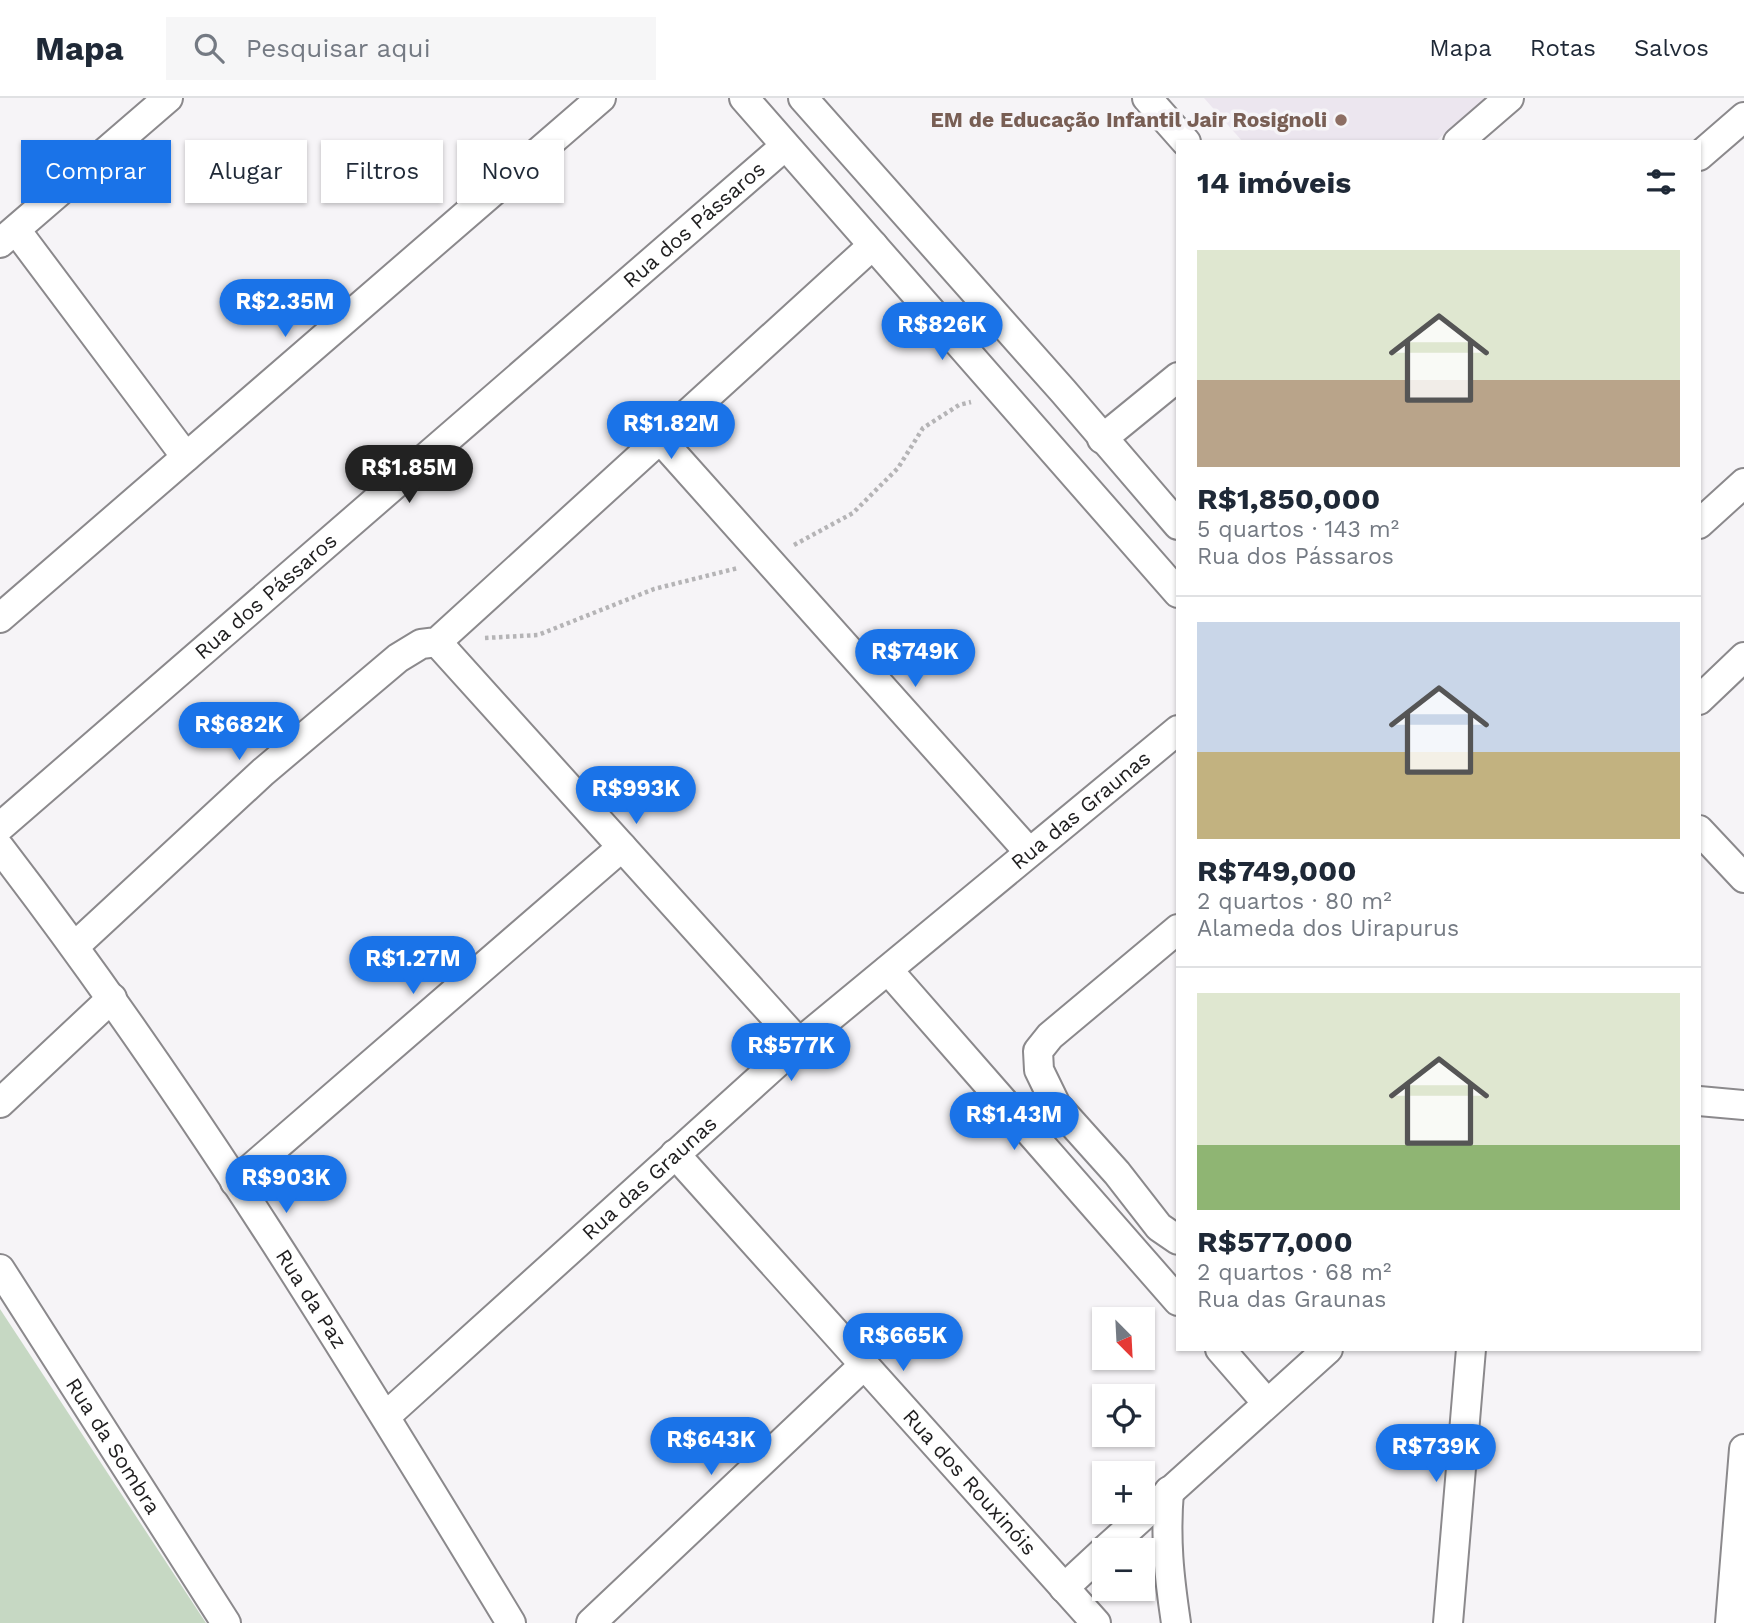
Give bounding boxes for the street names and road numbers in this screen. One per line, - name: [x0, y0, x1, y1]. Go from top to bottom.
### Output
- street label: Rua dos Pássaros: [618, 156, 770, 293]
- street label: Rua dos Pássaros: [189, 528, 342, 664]
- street label: Rua das Graunas: [1006, 745, 1155, 875]
- street label: Rua das Graunas: [577, 1110, 722, 1245]
- street label: Rua da Paz: [271, 1244, 352, 1353]
- street label: Rua da Sombra: [61, 1373, 166, 1518]
- street label: Rua dos Rouxinóis: [898, 1404, 1042, 1560]

